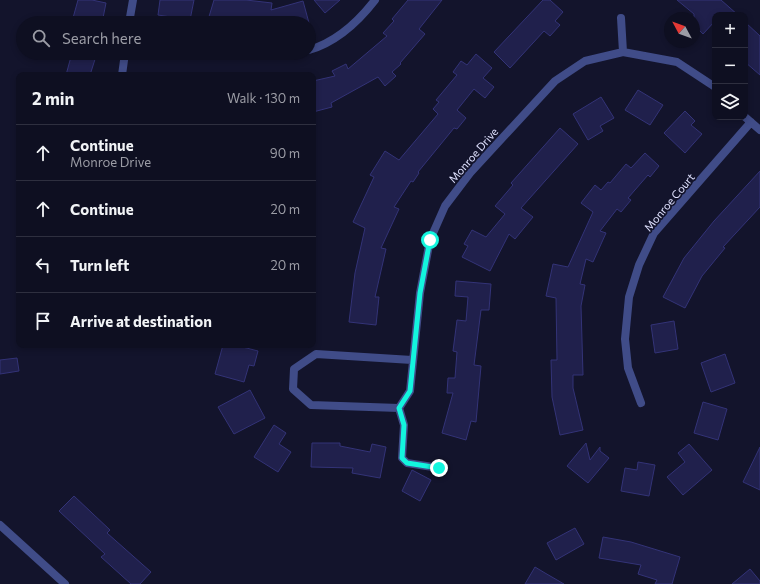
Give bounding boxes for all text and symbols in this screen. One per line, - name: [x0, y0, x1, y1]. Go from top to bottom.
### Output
- north arrow: [664, 12, 700, 48]
- map controls: [712, 12, 748, 120]
- button: +: [712, 12, 748, 48]
- search box: [16, 16, 316, 60]
- icon: search: [30, 27, 52, 49]
- text: Search here: [62, 29, 141, 47]
- button: −: [712, 48, 748, 84]
- button: layers: [712, 84, 748, 120]
- text: 2 min: [32, 88, 74, 109]
- text: Walk · 130 m: [227, 90, 300, 106]
- street label: Monroe Drive: [446, 125, 501, 185]
- text: Continue: [70, 136, 134, 154]
- icon: ahead: [32, 142, 54, 164]
- text: 90 m: [270, 145, 300, 161]
- text: Monroe Drive: [70, 154, 151, 170]
- street label: Monroe Court: [641, 170, 697, 233]
- icon: ahead: [32, 198, 54, 220]
- text: Continue: [70, 200, 134, 218]
- text: 20 m: [271, 201, 300, 217]
- route start: [421, 231, 439, 249]
- icon: left: [32, 254, 54, 276]
- text: Turn left: [70, 256, 129, 274]
- text: 20 m: [271, 257, 300, 273]
- icon: arrive: [32, 310, 54, 332]
- text: Arrive at destination: [70, 312, 212, 330]
- route end: [430, 459, 448, 477]

